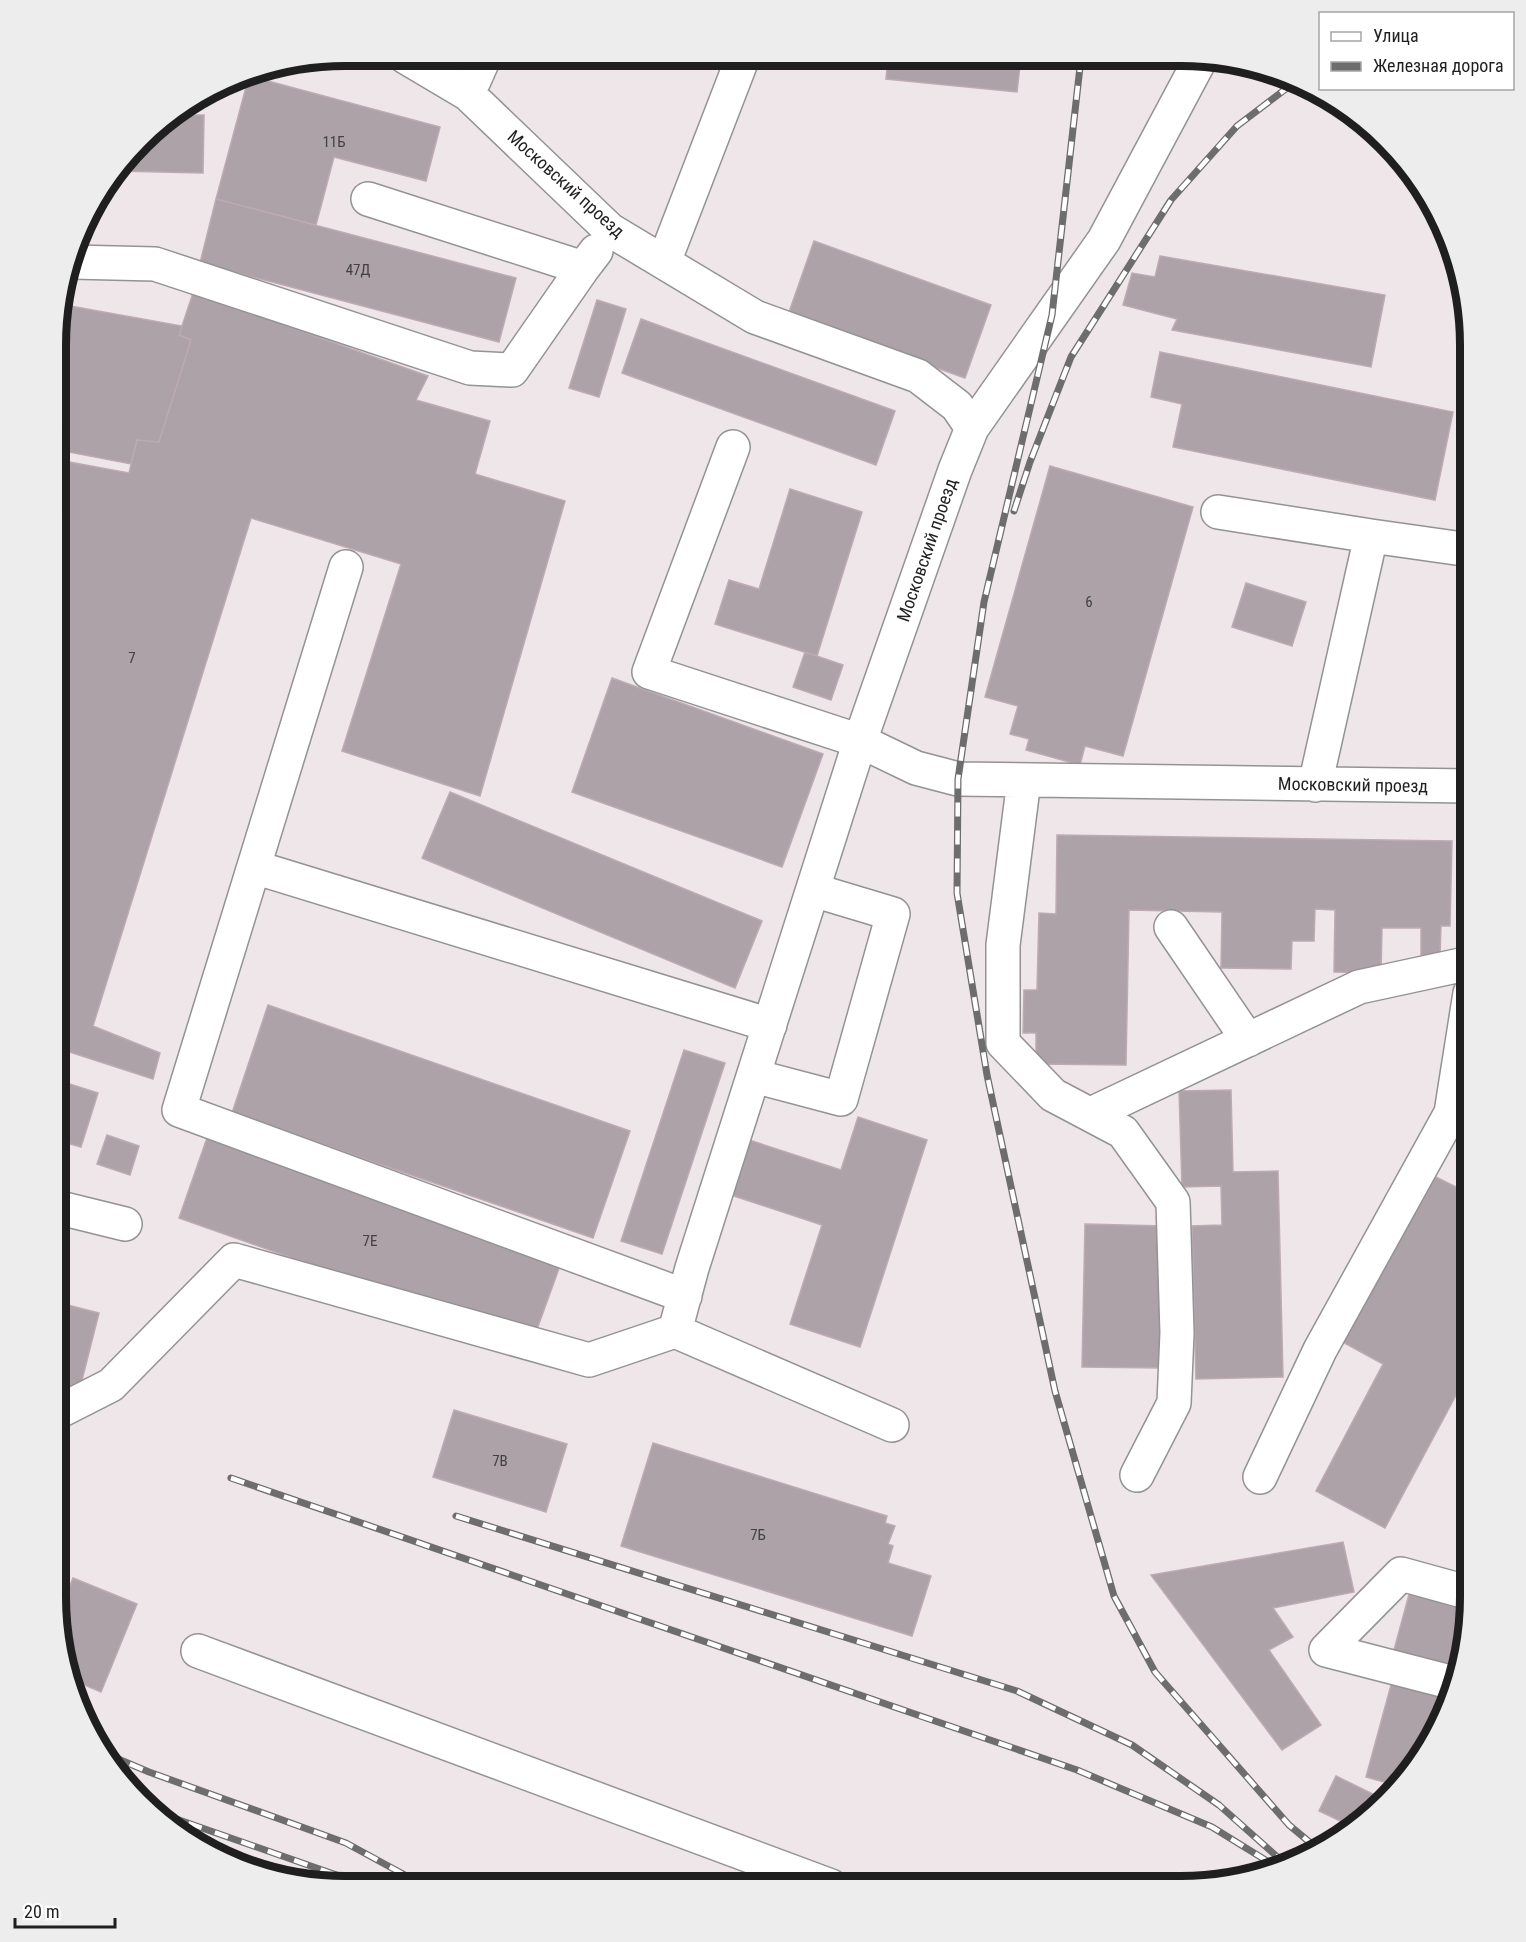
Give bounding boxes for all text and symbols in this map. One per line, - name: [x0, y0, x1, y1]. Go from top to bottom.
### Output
- legend: [1319, 12, 1514, 90]
- text: Улица: [1373, 25, 1419, 46]
- text: Железная дорога: [1373, 55, 1504, 76]
- street label: Московский проезд: [504, 126, 629, 242]
- house number: 11Б: [322, 133, 346, 151]
- house number: 47Д: [346, 261, 370, 279]
- street label: Московский проезд: [892, 475, 961, 624]
- house number: 6: [1085, 593, 1093, 611]
- house number: 7: [128, 649, 136, 667]
- street label: Московский проезд: [1278, 773, 1429, 796]
- house number: 7Е: [363, 1232, 377, 1250]
- house number: 7В: [492, 1452, 508, 1470]
- house number: 7Б: [750, 1526, 766, 1544]
- scale bar: [15, 1891, 116, 1929]
- text: 20 m: [24, 1901, 59, 1922]

